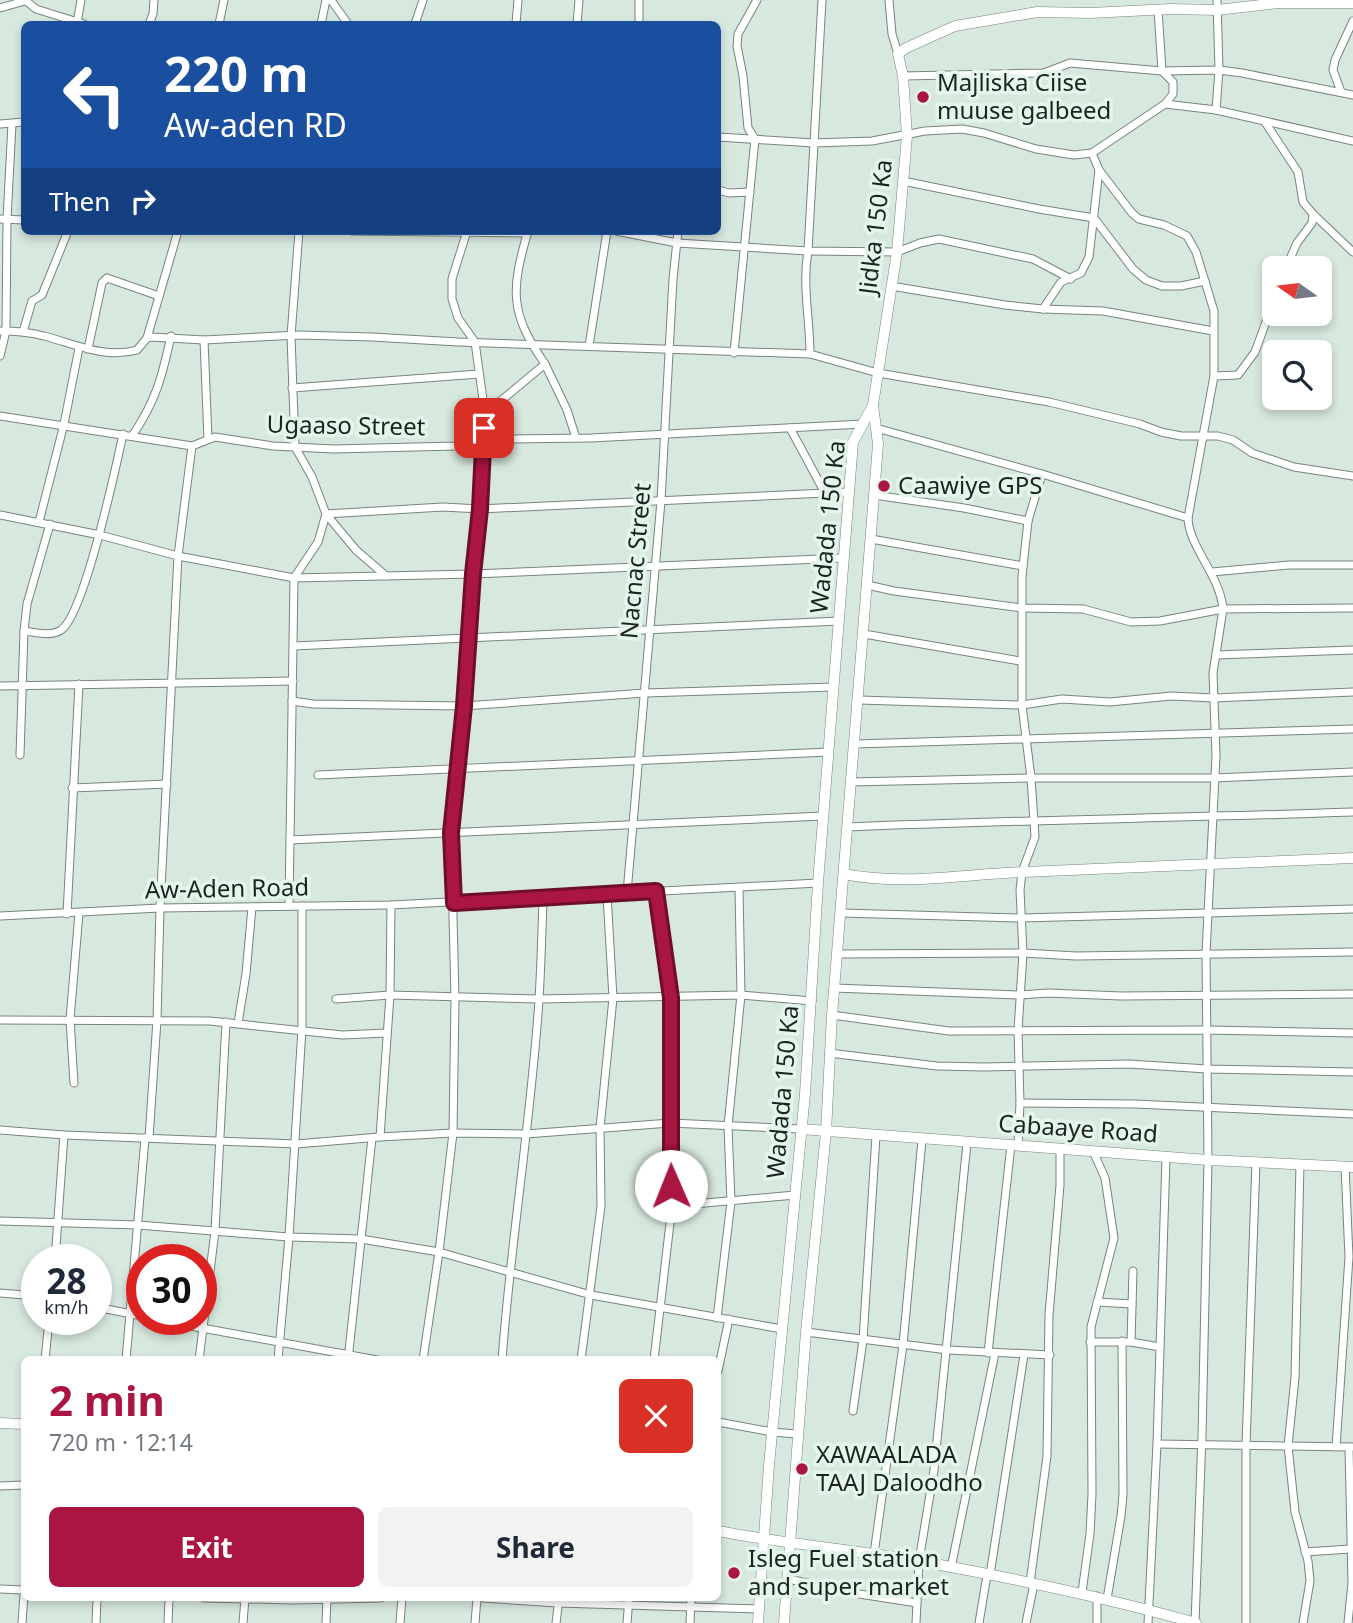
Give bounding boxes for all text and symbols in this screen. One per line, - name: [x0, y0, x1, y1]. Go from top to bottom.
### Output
- text: 220 m: [164, 40, 309, 106]
- icon: left: [49, 49, 140, 140]
- place label: Majliska Ciise muuse galbeed: [937, 65, 1111, 126]
- marker: Majliska Ciise muuse galbeed: [915, 89, 931, 105]
- text: Aw-aden RD: [164, 103, 347, 146]
- street label: Jidka 150 Ka: [850, 157, 899, 298]
- icon: right: [124, 182, 162, 220]
- text: Then: [49, 183, 110, 219]
- north arrow: [1262, 256, 1332, 326]
- map controls: [1262, 256, 1332, 410]
- button: search: [1262, 340, 1332, 410]
- pin: [454, 398, 514, 458]
- street label: Ugaaso Street: [267, 407, 426, 442]
- icon: arrive: [465, 409, 503, 447]
- street label: Wadada 150 Ka: [801, 439, 852, 615]
- place label: Caawiye GPS: [898, 468, 1042, 501]
- marker: Caawiye GPS: [876, 478, 892, 494]
- street label: Nacnac Street: [611, 481, 658, 640]
- street label: Aw-Aden Road: [145, 870, 309, 905]
- street label: Wadada 150 Ka: [757, 1004, 806, 1180]
- street label: Cabaaye Road: [997, 1105, 1159, 1150]
- position arrow: [634, 1149, 708, 1223]
- speed limit sign: 30: [126, 1244, 217, 1335]
- text: 28: [46, 1257, 87, 1304]
- text: km/h: [44, 1295, 89, 1319]
- text: 2 min: [49, 1371, 165, 1428]
- button: close: [619, 1379, 693, 1453]
- text: 720 m · 12:14: [49, 1426, 193, 1458]
- place label: XAWAALADA TAAJ Daloodho: [816, 1437, 983, 1498]
- marker: XAWAALADA TAAJ Daloodho: [794, 1461, 810, 1477]
- button: Exit: [49, 1507, 364, 1587]
- button: Share: [378, 1507, 693, 1587]
- place label: Isleg Fuel station and super market: [748, 1541, 949, 1602]
- marker: Isleg Fuel station and super market: [726, 1565, 742, 1581]

